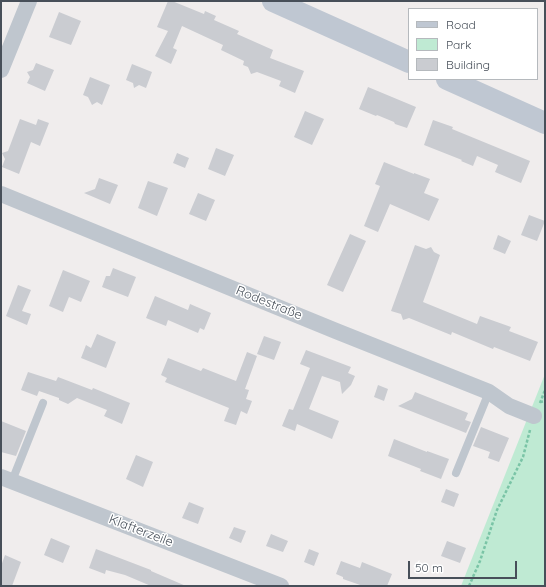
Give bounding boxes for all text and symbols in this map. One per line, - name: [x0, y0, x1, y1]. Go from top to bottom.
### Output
- legend: [408, 8, 538, 80]
- text: Road: [446, 17, 476, 32]
- text: Park: [446, 37, 471, 52]
- text: Building: [446, 57, 490, 72]
- street label: Rodestraße: [234, 283, 304, 323]
- street label: Klafterzeile: [107, 512, 175, 550]
- scale bar: [410, 553, 519, 579]
- text: 50 m: [415, 560, 443, 575]

